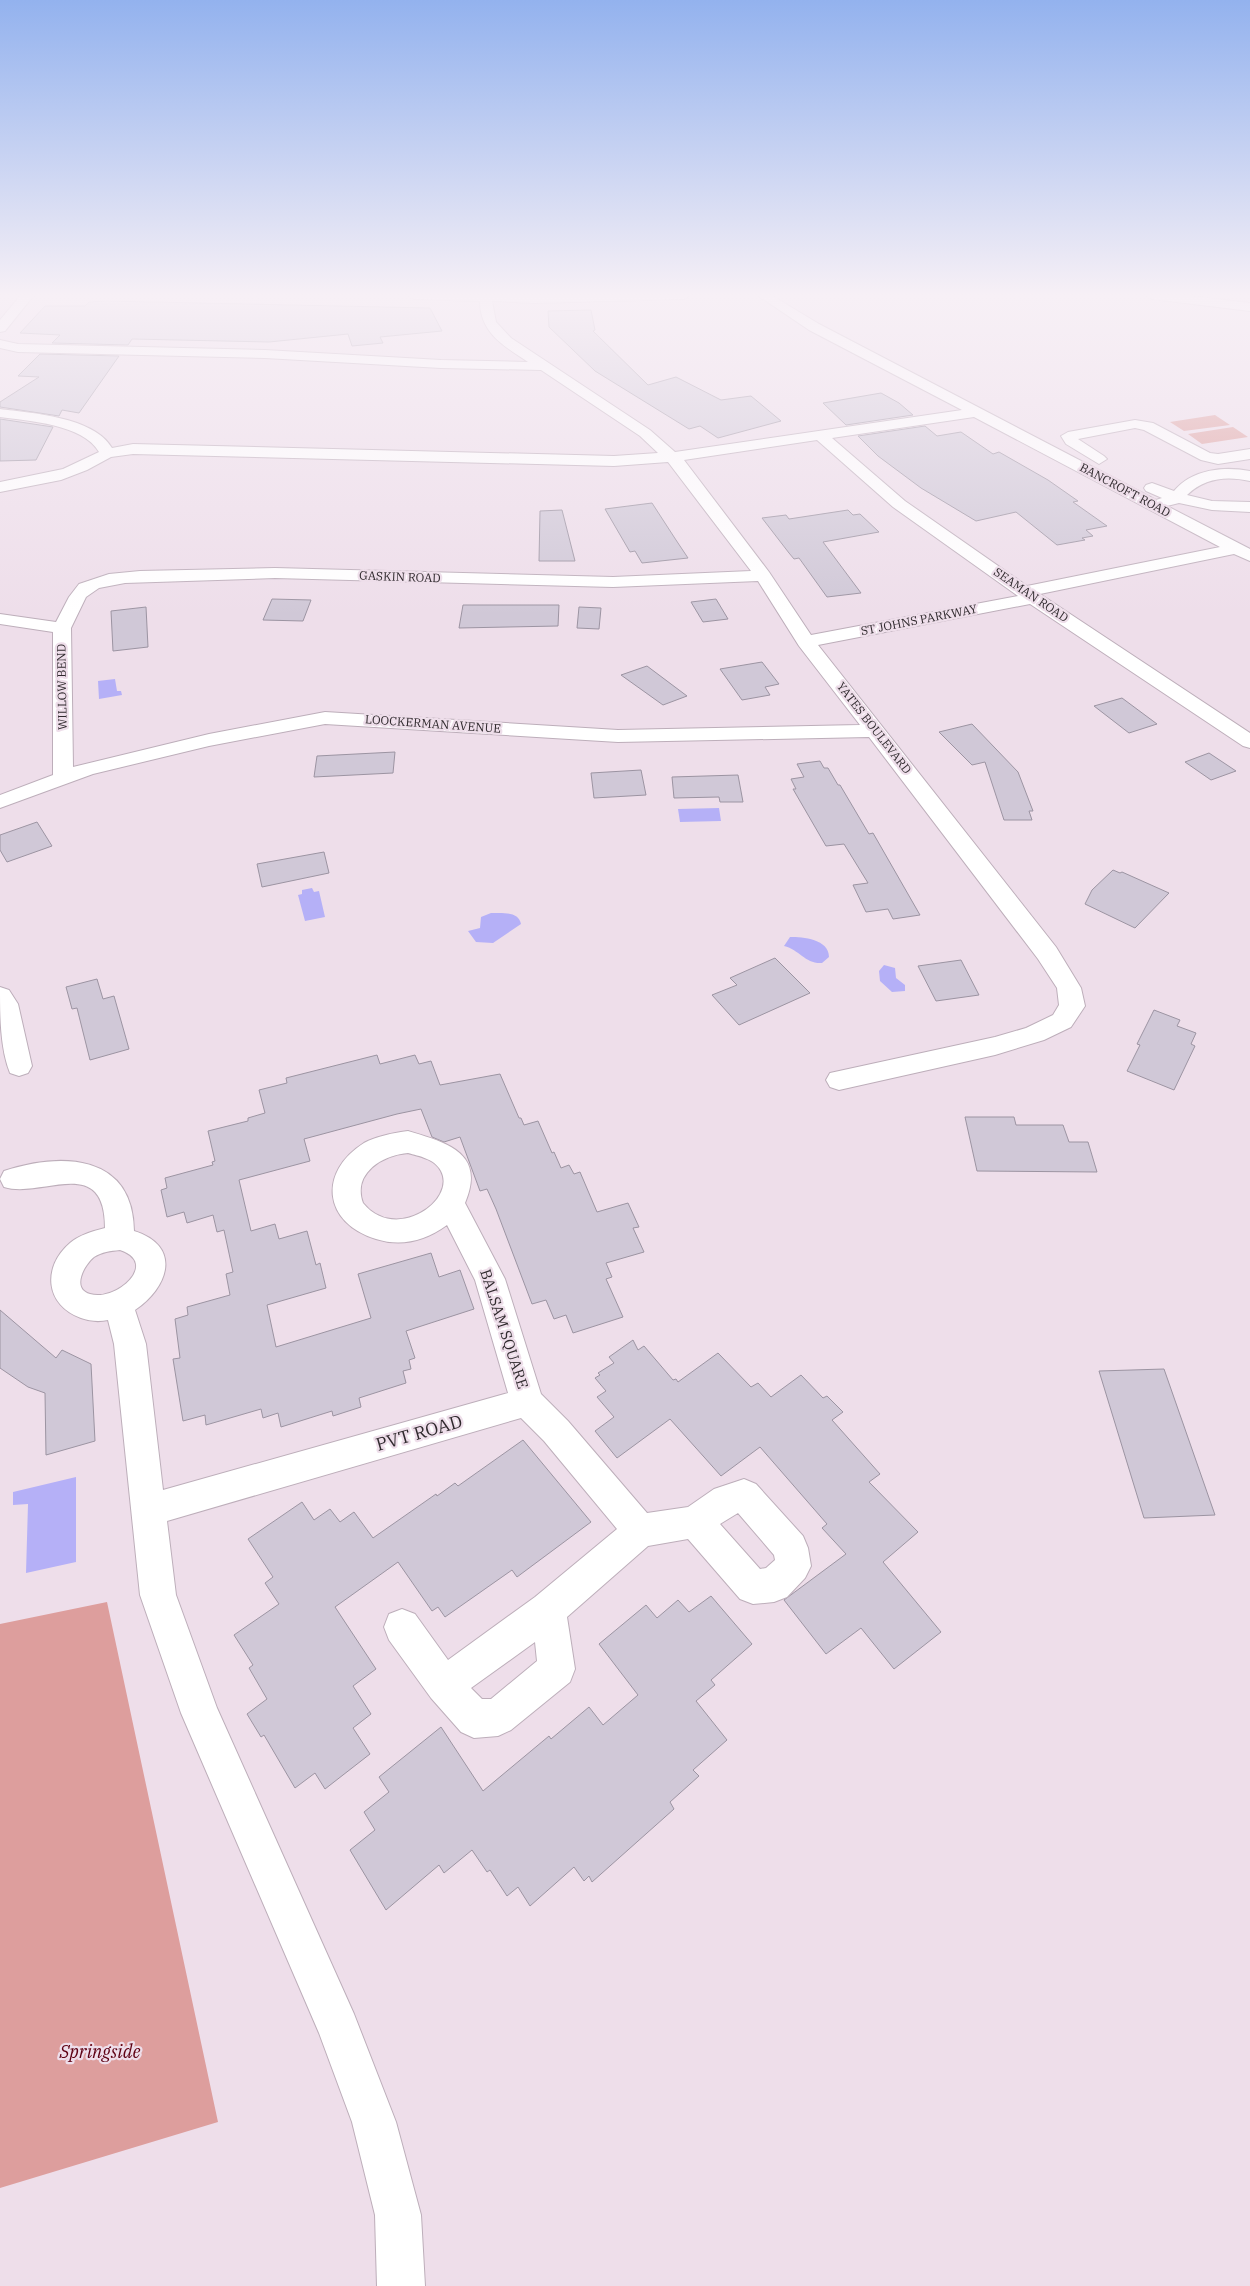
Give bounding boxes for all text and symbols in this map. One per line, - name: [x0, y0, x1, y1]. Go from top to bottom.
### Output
- street label: BANCROFT ROAD: [1077, 459, 1173, 520]
- street label: SEAMAN ROAD: [991, 564, 1071, 625]
- street label: GASKIN ROAD: [359, 568, 441, 585]
- street label: ST JOHNS PARKWAY: [859, 601, 979, 638]
- street label: WILLOW BEND: [53, 644, 70, 730]
- street label: YATES BOULEVARD: [834, 679, 915, 777]
- street label: LOOCKERMAN AVENUE: [364, 711, 502, 736]
- street label: BALSAM SQUARE: [476, 1267, 533, 1391]
- street label: PVT ROAD: [373, 1409, 465, 1456]
- park label: Springside: [58, 2040, 141, 2063]

